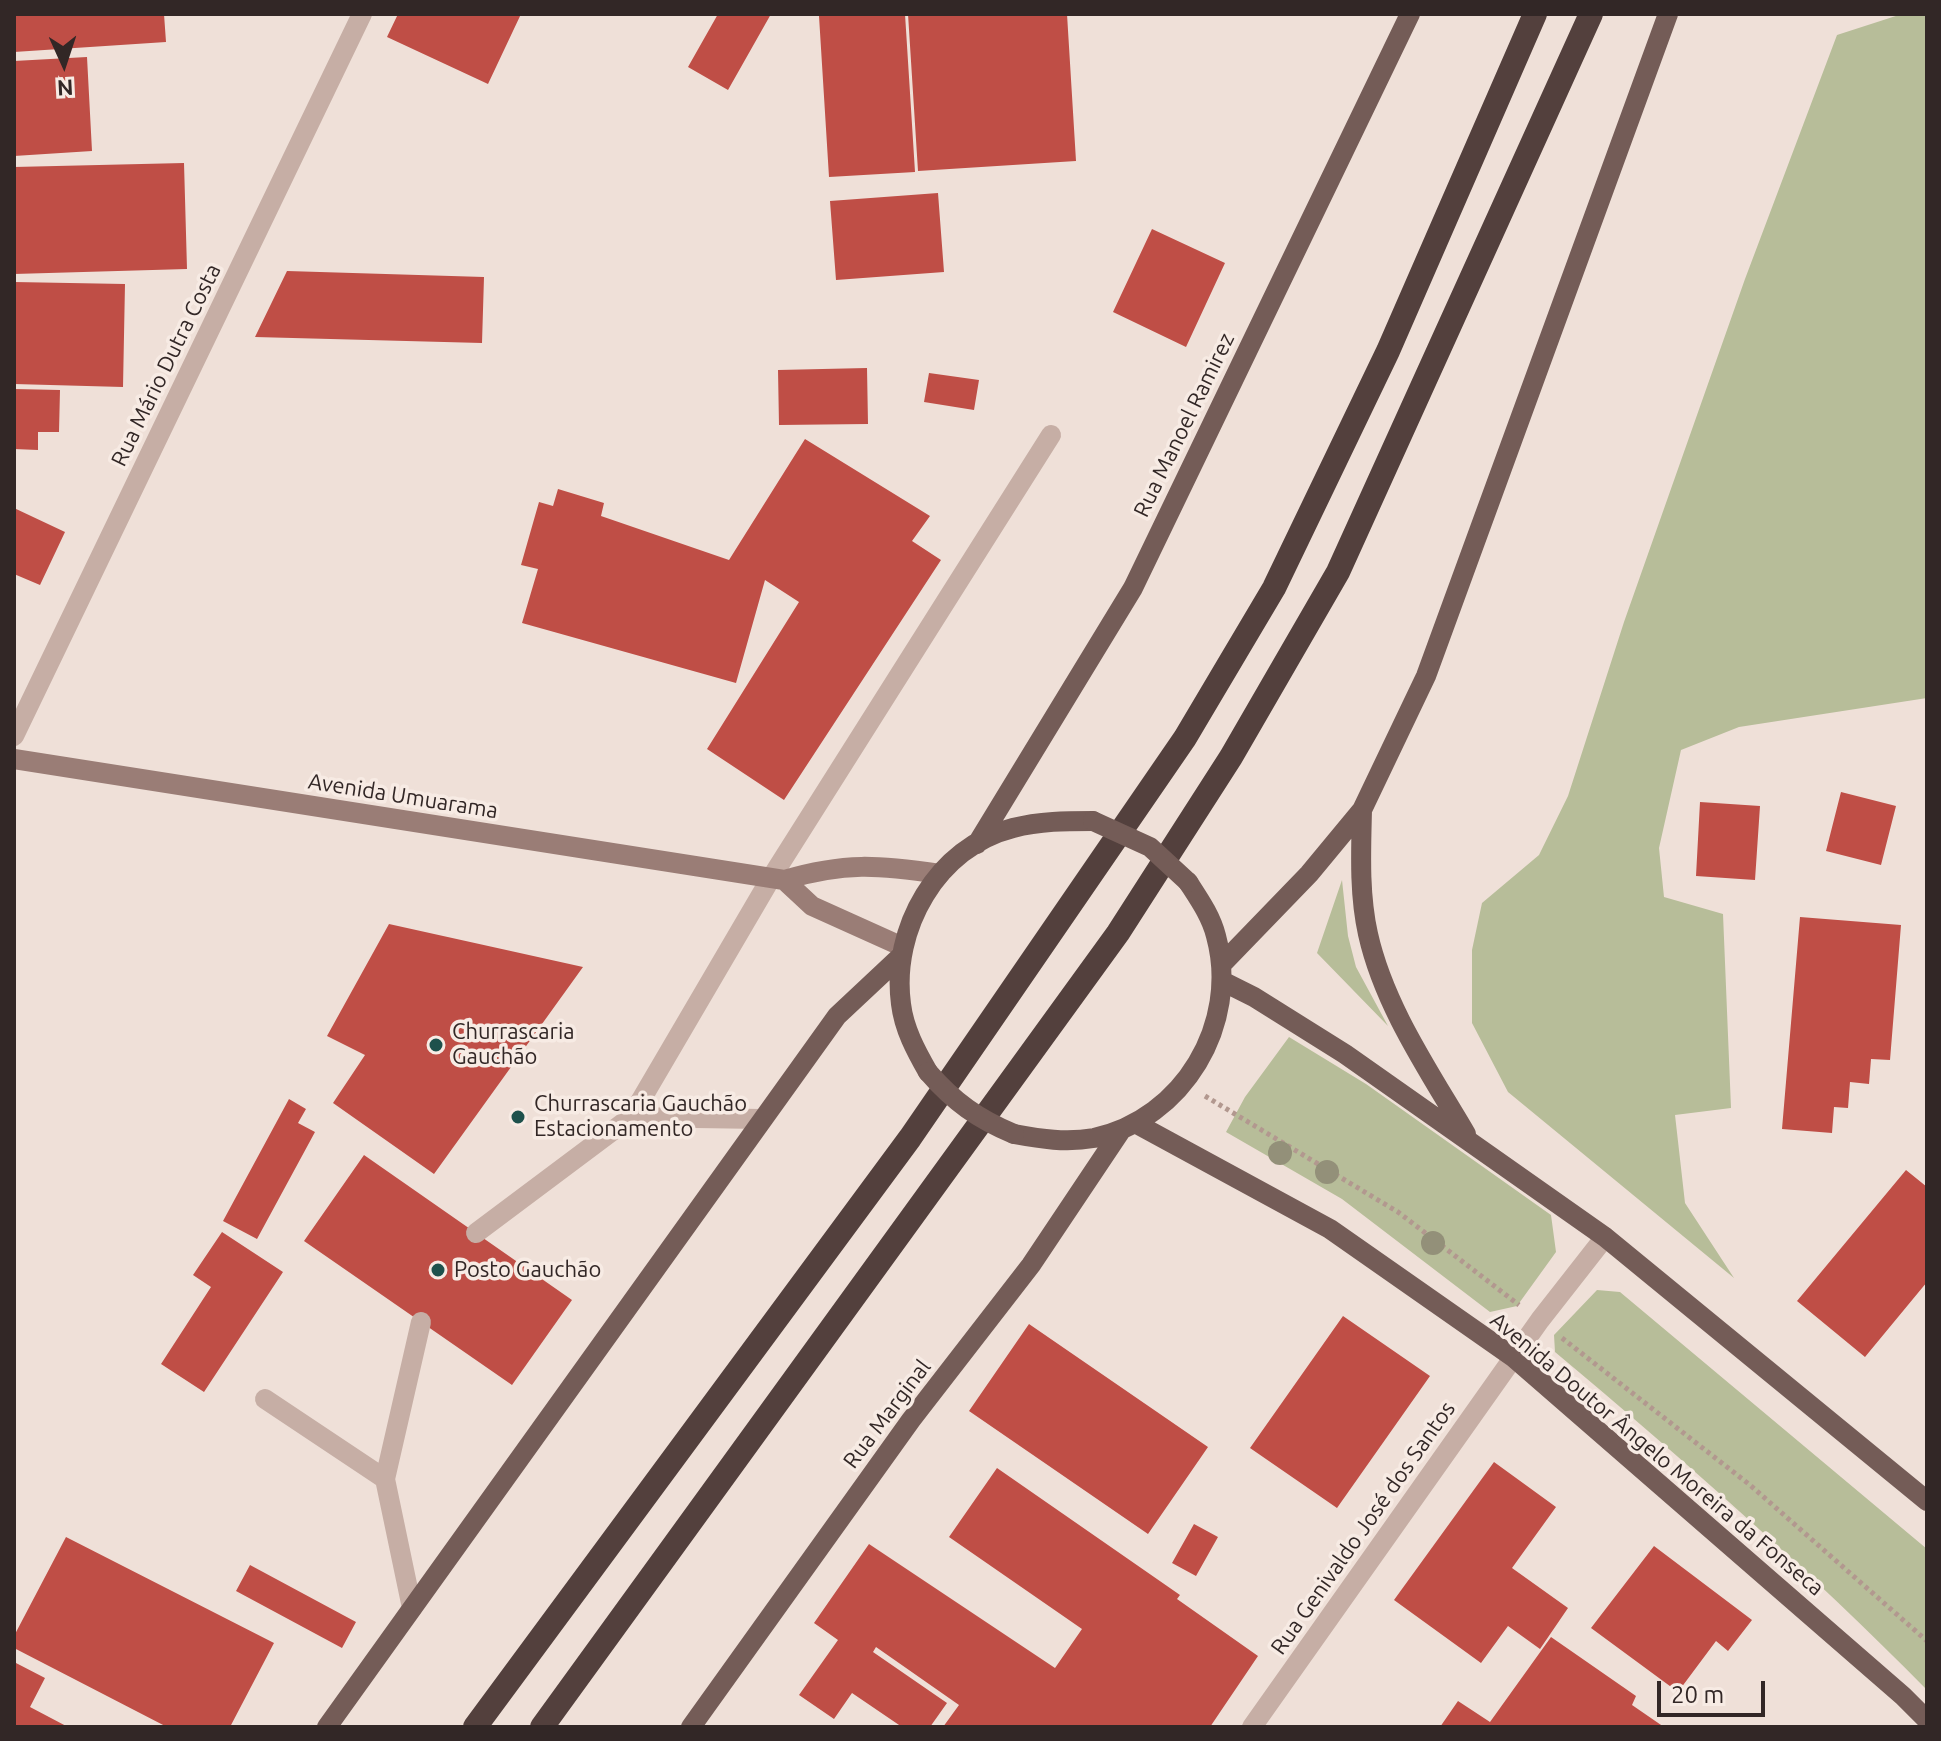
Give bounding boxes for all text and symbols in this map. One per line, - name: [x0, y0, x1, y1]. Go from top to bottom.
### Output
- north arrow: [24, 24, 104, 104]
- text: N: [56, 76, 74, 101]
- street label: Rua Mário Dutra Costa: [106, 260, 226, 470]
- street label: Rua Manoel Ramirez: [1128, 329, 1240, 521]
- street label: Avenida Umuarama: [306, 768, 500, 824]
- place label: Churrascaria Gauchão: [452, 1019, 575, 1070]
- marker: Churrascaria Gauchão: [427, 1036, 445, 1054]
- place label: Churrascaria Gauchão Estacionamento: [534, 1091, 747, 1142]
- marker: Churrascaria Gauchão Estacionamento: [509, 1108, 527, 1126]
- place label: Posto Gauchão: [454, 1257, 601, 1283]
- marker: Posto Gauchão: [429, 1261, 447, 1279]
- street label: Avenida Doutor Ângelo Moreira da Fonseca: [1485, 1307, 1829, 1601]
- street label: Rua Marginal: [838, 1355, 936, 1473]
- street label: Rua Genivaldo José dos Santos: [1265, 1396, 1461, 1660]
- scale bar: [1661, 1665, 1769, 1715]
- text: 20 m: [1671, 1681, 1724, 1708]

